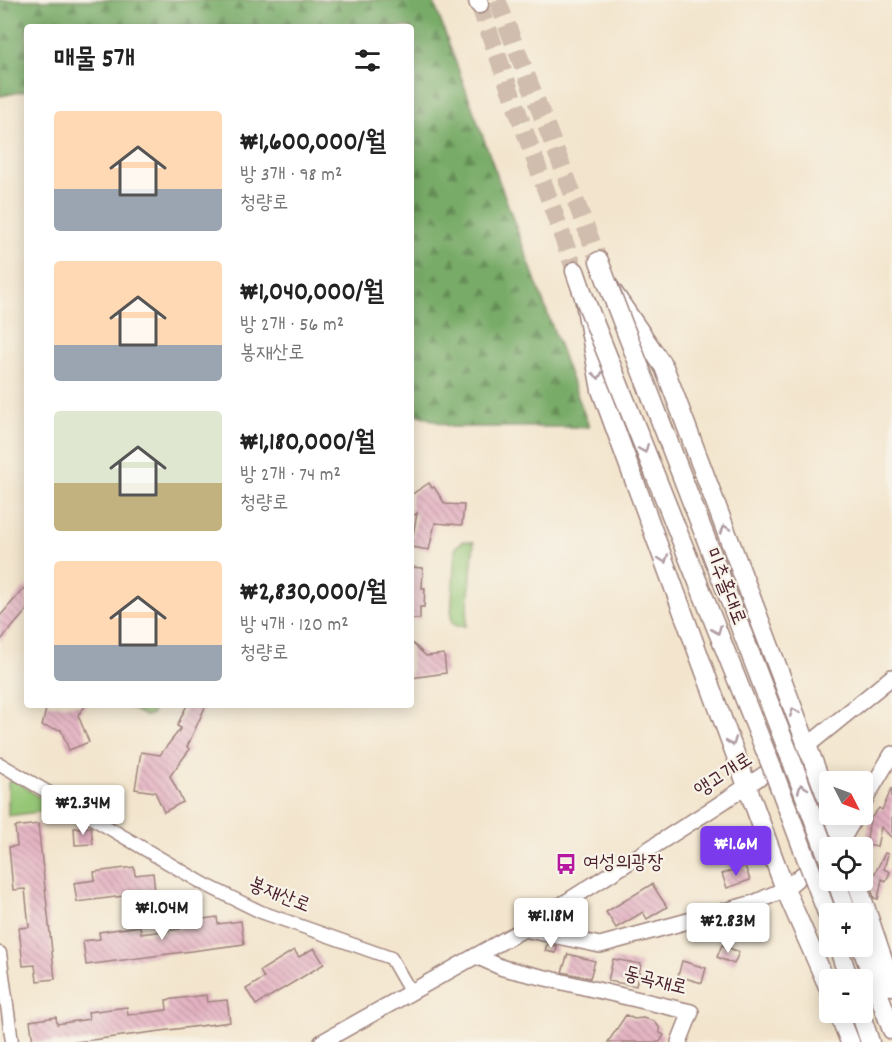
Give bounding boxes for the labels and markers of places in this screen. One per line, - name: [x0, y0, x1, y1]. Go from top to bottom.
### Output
- pin: ₩2.34M: [34, 785, 132, 836]
- pin: ₩1.6M: [694, 826, 778, 877]
- place label: 여성의광장: [583, 850, 663, 878]
- bus stop icon: 여성의광장: [554, 852, 578, 876]
- pin: ₩1.04M: [113, 890, 211, 941]
- pin: ₩1.18M: [502, 898, 600, 949]
- pin: ₩2.83M: [679, 903, 777, 954]

